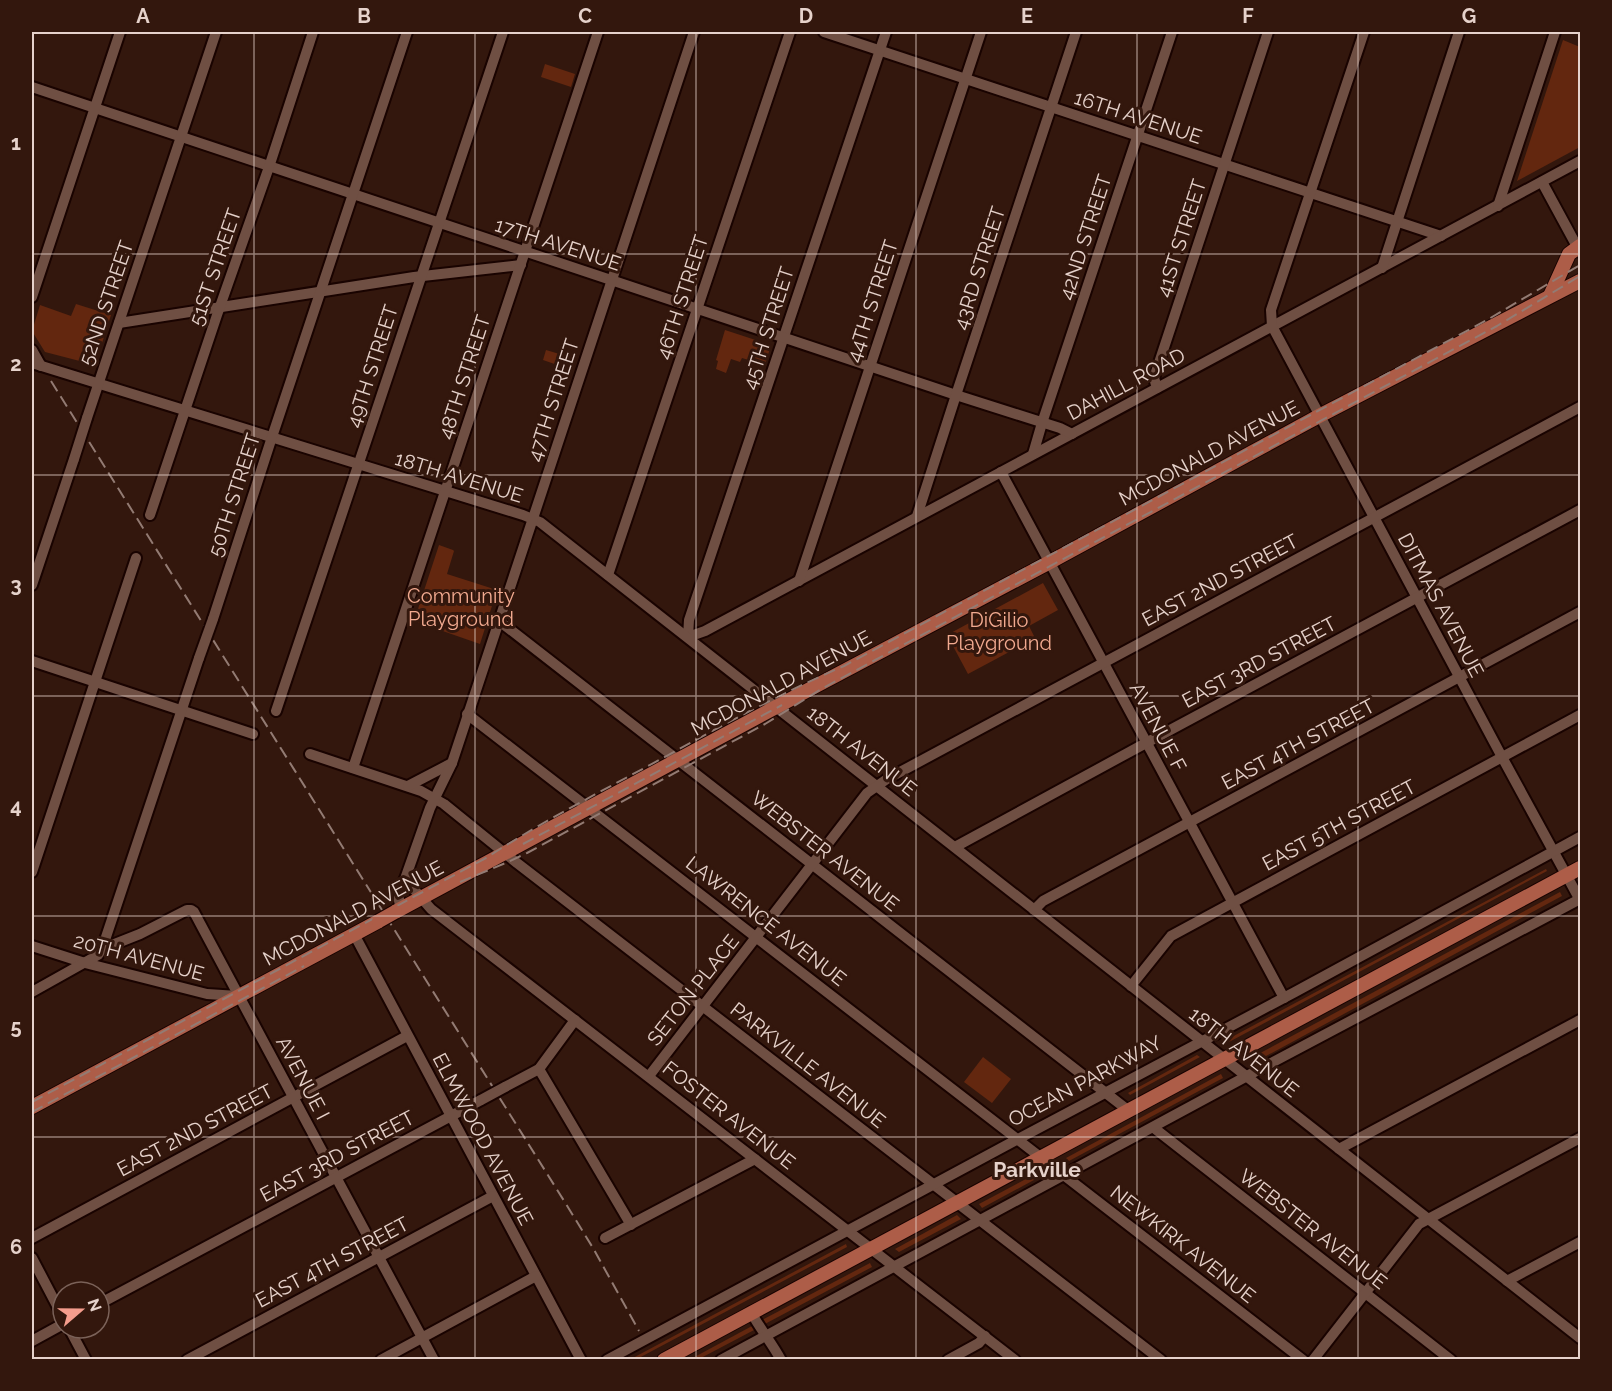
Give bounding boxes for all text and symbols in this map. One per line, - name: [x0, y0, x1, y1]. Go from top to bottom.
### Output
- text: A: [136, 4, 150, 28]
- text: B: [357, 4, 371, 28]
- text: C: [578, 4, 592, 28]
- text: D: [799, 4, 813, 28]
- text: E: [1021, 4, 1033, 28]
- text: F: [1242, 4, 1254, 28]
- text: G: [1462, 4, 1476, 28]
- street label: 16TH AVENUE: [1071, 85, 1205, 149]
- text: 1: [11, 131, 21, 155]
- street label: 42ND STREET: [1053, 171, 1117, 303]
- street label: 41ST STREET: [1151, 176, 1211, 300]
- street label: 43RD STREET: [948, 203, 1010, 333]
- street label: 51ST STREET: [184, 205, 246, 329]
- street label: 17TH AVENUE: [492, 212, 624, 276]
- street label: 46TH STREET: [651, 232, 713, 362]
- street label: 44TH STREET: [841, 237, 903, 365]
- street label: 52ND STREET: [73, 238, 139, 368]
- street label: 45TH STREET: [737, 264, 799, 392]
- street label: 49TH STREET: [341, 302, 403, 430]
- street label: 48TH STREET: [433, 312, 495, 442]
- street label: 47TH STREET: [522, 336, 584, 464]
- street label: DAHILL ROAD: [1063, 343, 1189, 425]
- text: 2: [10, 352, 22, 376]
- street label: MCDONALD AVENUE: [1115, 395, 1303, 511]
- street label: 50TH STREET: [203, 430, 265, 560]
- street label: 18TH AVENUE: [392, 446, 526, 508]
- street label: EAST 2ND STREET: [1138, 529, 1302, 631]
- street label: DITMAS AVENUE: [1393, 529, 1489, 681]
- text: 3: [10, 573, 22, 597]
- park label: Community Playground: [407, 584, 515, 631]
- park label: DiGilio Playground: [946, 608, 1052, 655]
- street label: EAST 3RD STREET: [1178, 611, 1340, 713]
- street label: MCDONALD AVENUE: [687, 625, 875, 741]
- street label: AVENUE F: [1124, 678, 1192, 776]
- street label: EAST 4TH STREET: [1217, 693, 1379, 795]
- street label: 18TH AVENUE: [802, 701, 922, 801]
- street label: EAST 5TH STREET: [1258, 774, 1420, 876]
- street label: WEBSTER AVENUE: [746, 786, 904, 916]
- text: 4: [10, 794, 22, 818]
- street label: LAWRENCE AVENUE: [681, 851, 851, 991]
- street label: MCDONALD AVENUE: [259, 855, 447, 971]
- street label: 20TH AVENUE: [71, 928, 207, 986]
- street label: SETON PLACE: [642, 930, 744, 1050]
- street label: PARKVILLE AVENUE: [726, 997, 890, 1133]
- street label: 18TH AVENUE: [1184, 1002, 1304, 1102]
- text: 5: [10, 1015, 22, 1039]
- street label: OCEAN PARKWAY: [1004, 1030, 1166, 1132]
- street label: AVENUE I: [271, 1032, 335, 1124]
- street label: ELMWOOD AVENUE: [427, 1049, 539, 1229]
- street label: FOSTER AVENUE: [658, 1056, 800, 1174]
- street label: EAST 2ND STREET: [113, 1079, 277, 1181]
- street label: EAST 3RD STREET: [256, 1105, 418, 1207]
- district label: Parkville: [993, 1157, 1081, 1182]
- street label: WEBSTER AVENUE: [1234, 1164, 1392, 1294]
- street label: NEWKIRK AVENUE: [1106, 1180, 1260, 1308]
- street label: EAST 4TH STREET: [251, 1211, 413, 1313]
- text: 6: [10, 1235, 22, 1259]
- north arrow: [51, 1280, 111, 1340]
- text: N: [84, 1296, 106, 1314]

